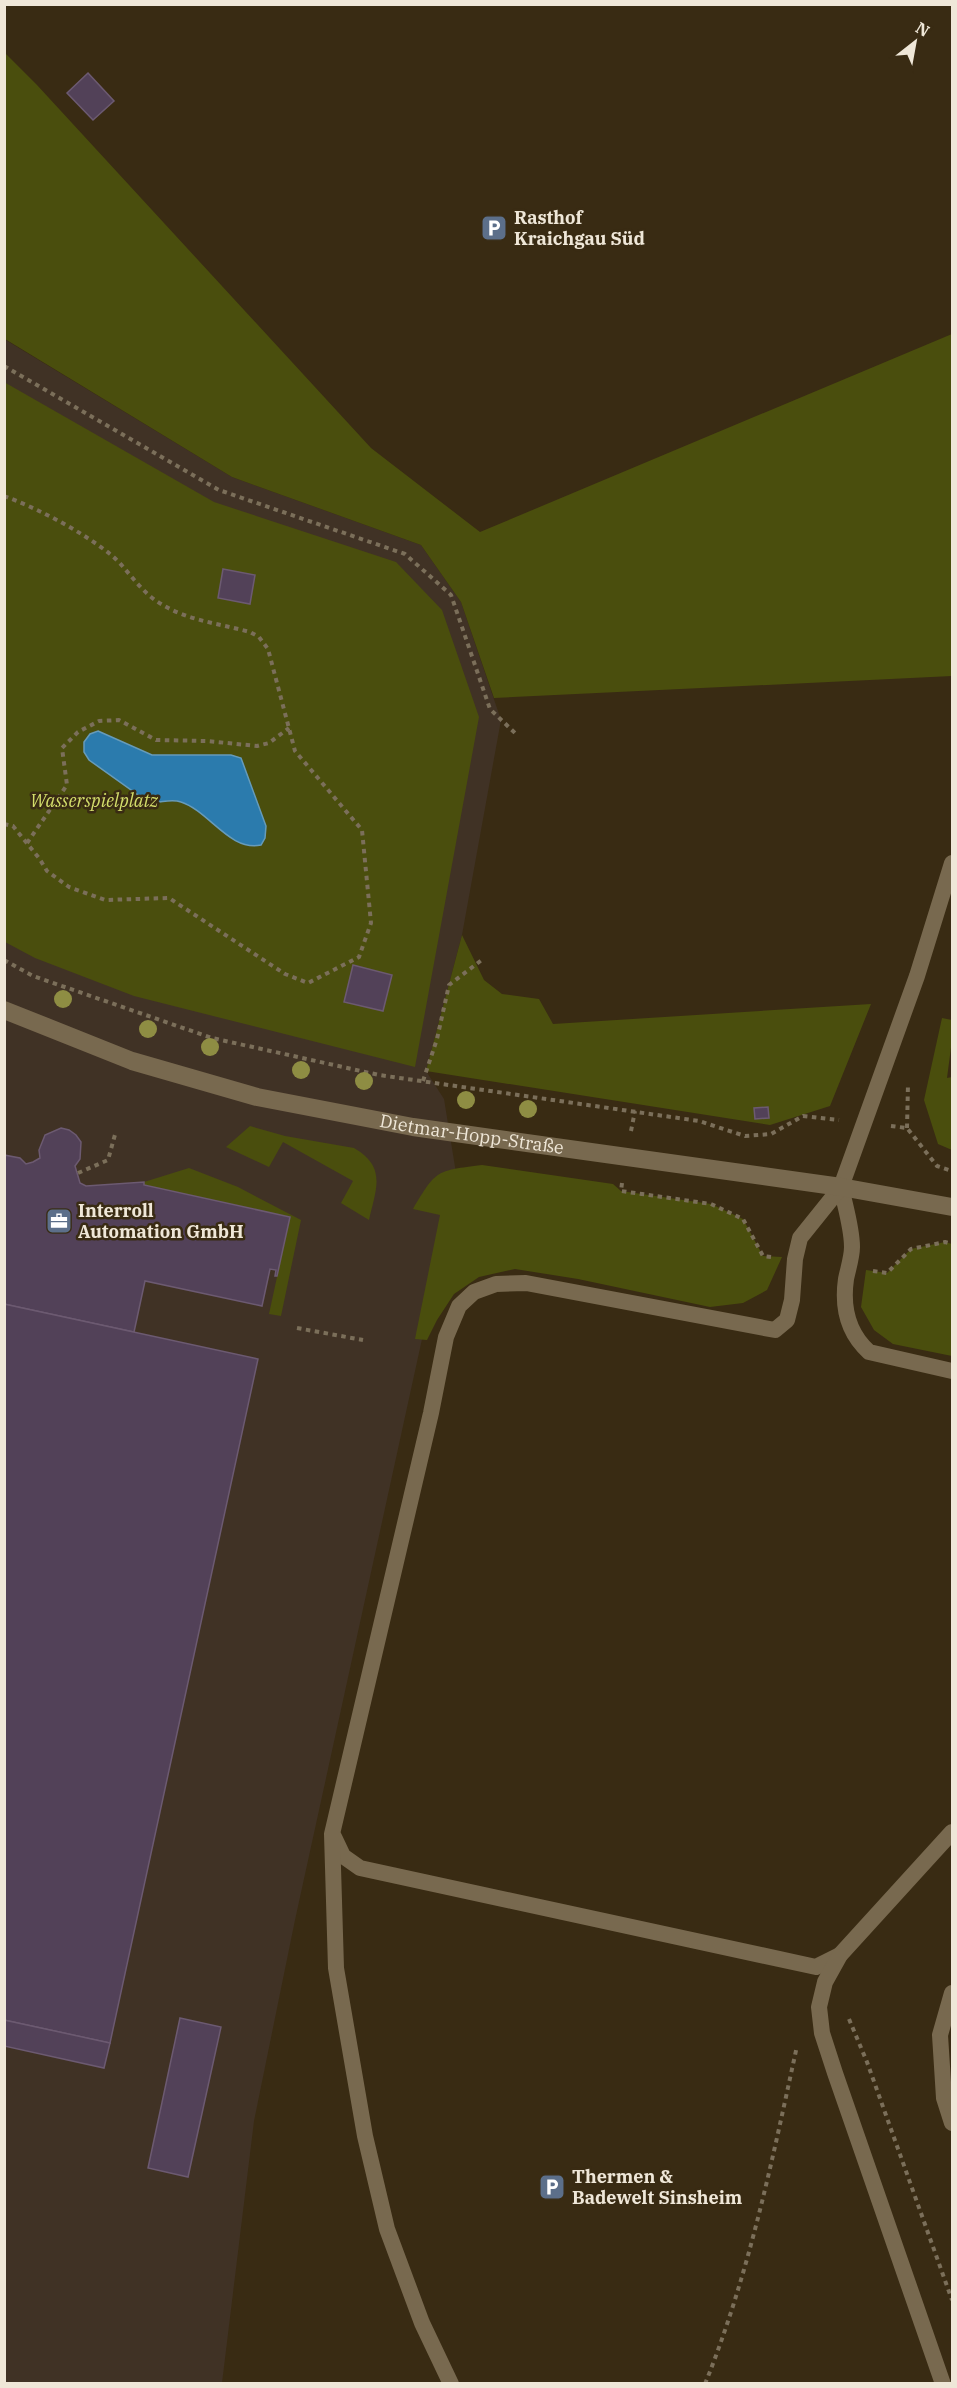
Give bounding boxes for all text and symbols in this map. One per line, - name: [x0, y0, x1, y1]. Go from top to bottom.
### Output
- north arrow: [885, 12, 945, 72]
- text: N: [912, 17, 933, 41]
- place label: Rasthof Kraichgau Süd: [514, 206, 645, 250]
- parking icon: Rasthof Kraichgau Süd: [479, 213, 509, 243]
- park label: Wasserspielplatz: [30, 789, 159, 812]
- street label: Dietmar-Hopp-Straße: [378, 1109, 565, 1159]
- place label: Interroll Automation GmbH: [78, 1199, 244, 1243]
- office icon: Interroll Automation GmbH: [44, 1206, 74, 1236]
- place label: Thermen & Badewelt Sinsheim: [572, 2165, 743, 2209]
- parking icon: Thermen & Badewelt Sinsheim: [537, 2172, 567, 2202]

